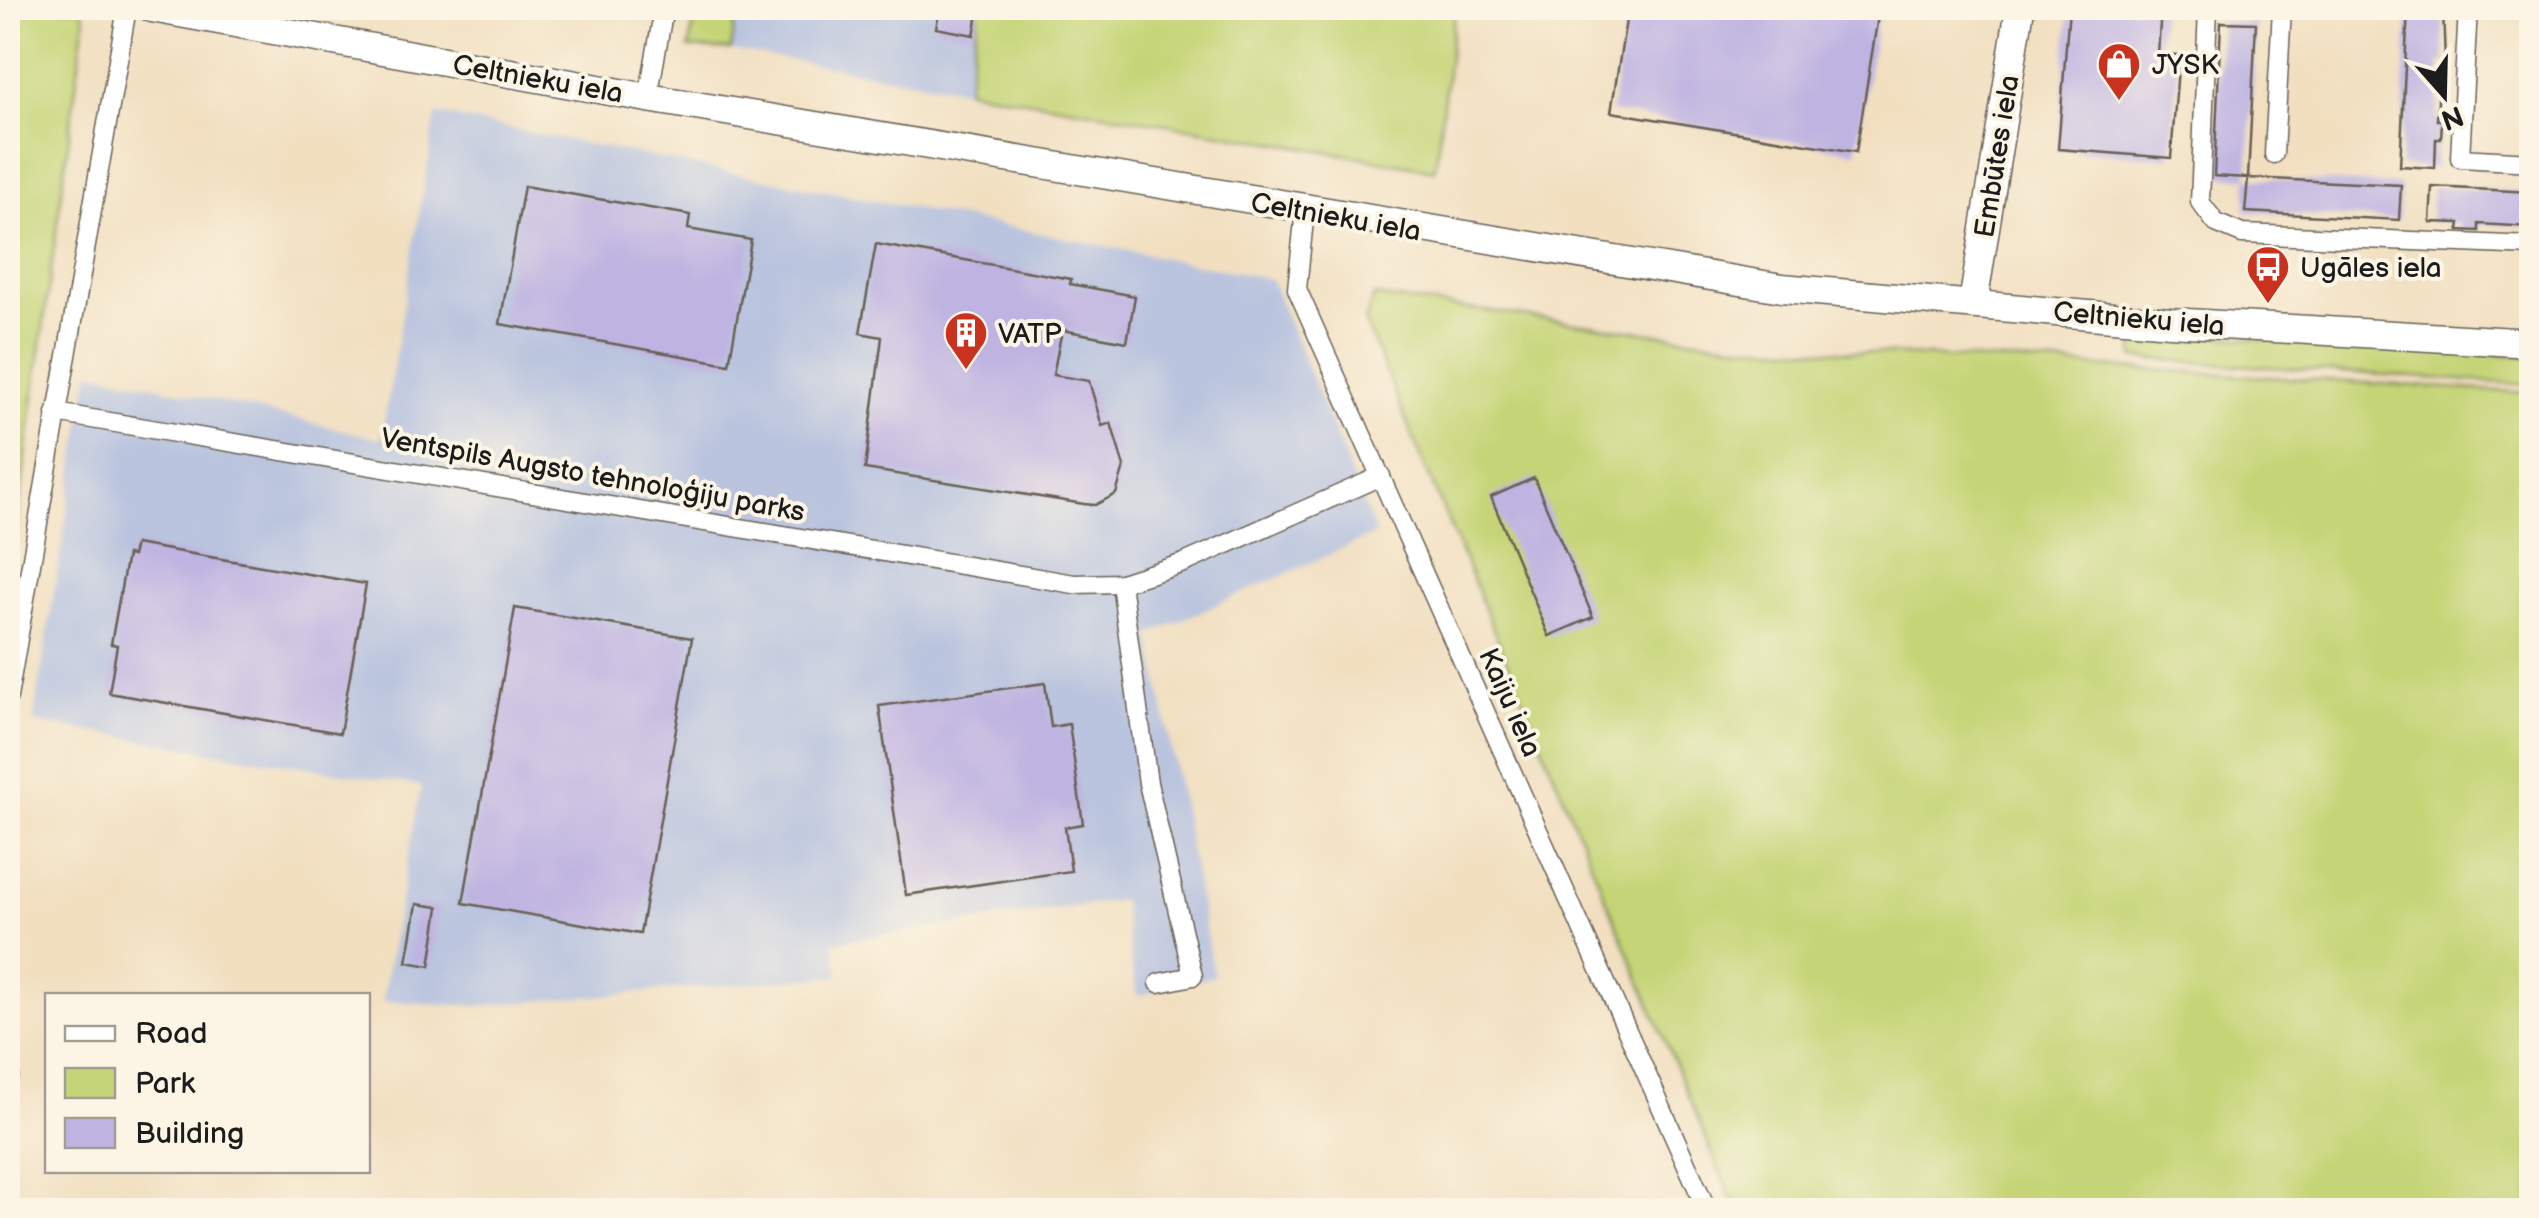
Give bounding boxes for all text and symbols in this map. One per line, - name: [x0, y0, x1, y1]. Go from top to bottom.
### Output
- shop icon: JYSK: [2096, 41, 2142, 102]
- north arrow: [2394, 45, 2494, 145]
- street label: Celtnieku iela: [450, 48, 625, 111]
- place label: JYSK: [2152, 49, 2219, 82]
- street label: Embūtes iela: [1968, 73, 2027, 240]
- text: N: [2437, 98, 2468, 136]
- street label: Celtnieku iela: [1248, 186, 1423, 249]
- bus stop icon: Ugāles iela: [2245, 244, 2291, 305]
- place label: Ugāles iela: [2300, 252, 2442, 285]
- street label: Celtnieku iela: [2052, 296, 2226, 343]
- building icon: VATP: [943, 310, 989, 371]
- place label: VATP: [998, 318, 1062, 351]
- street label: Ventspils Augsto tehnoloģiju parks: [378, 422, 807, 529]
- street label: Kaiju iela: [1471, 643, 1548, 762]
- legend: [45, 993, 370, 1173]
- text: Road: [135, 1016, 208, 1052]
- text: Park: [135, 1066, 195, 1102]
- text: Building: [135, 1116, 244, 1152]

